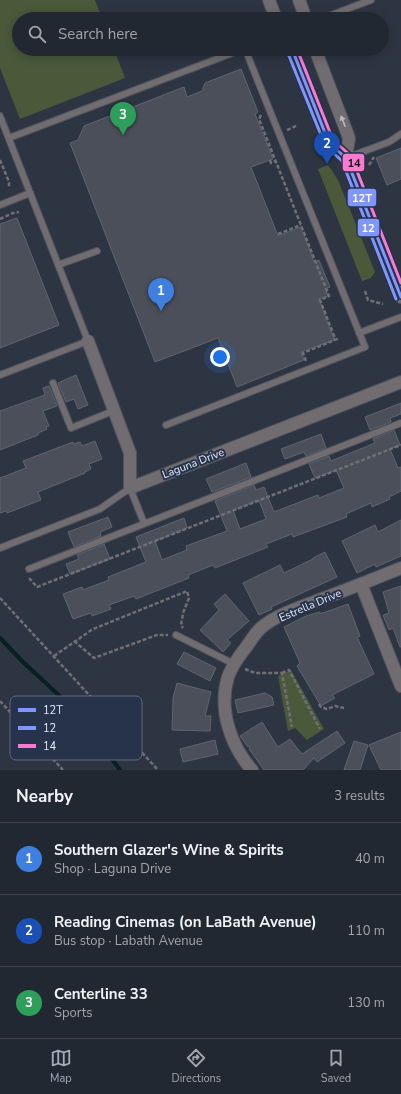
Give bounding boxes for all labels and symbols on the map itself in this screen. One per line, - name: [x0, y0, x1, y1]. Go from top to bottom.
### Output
- pin: 3: [110, 102, 136, 135]
- one-way arrow: [339, 114, 345, 126]
- pin: 2: [314, 131, 340, 164]
- line badge: 14: [342, 153, 365, 172]
- text: 14: [347, 156, 361, 171]
- line badge: 12T: [347, 188, 377, 207]
- text: 12T: [352, 191, 372, 206]
- line badge: 12: [357, 218, 380, 237]
- text: 12: [361, 221, 375, 236]
- pin: 1: [148, 278, 174, 311]
- your location: [210, 347, 230, 367]
- street label: Laguna Drive: [160, 445, 227, 482]
- street label: Estrella Drive: [277, 586, 344, 625]
- legend: [10, 696, 142, 760]
- text: 12T: [43, 703, 63, 718]
- text: 12: [43, 721, 56, 736]
- text: 14: [43, 739, 57, 754]

